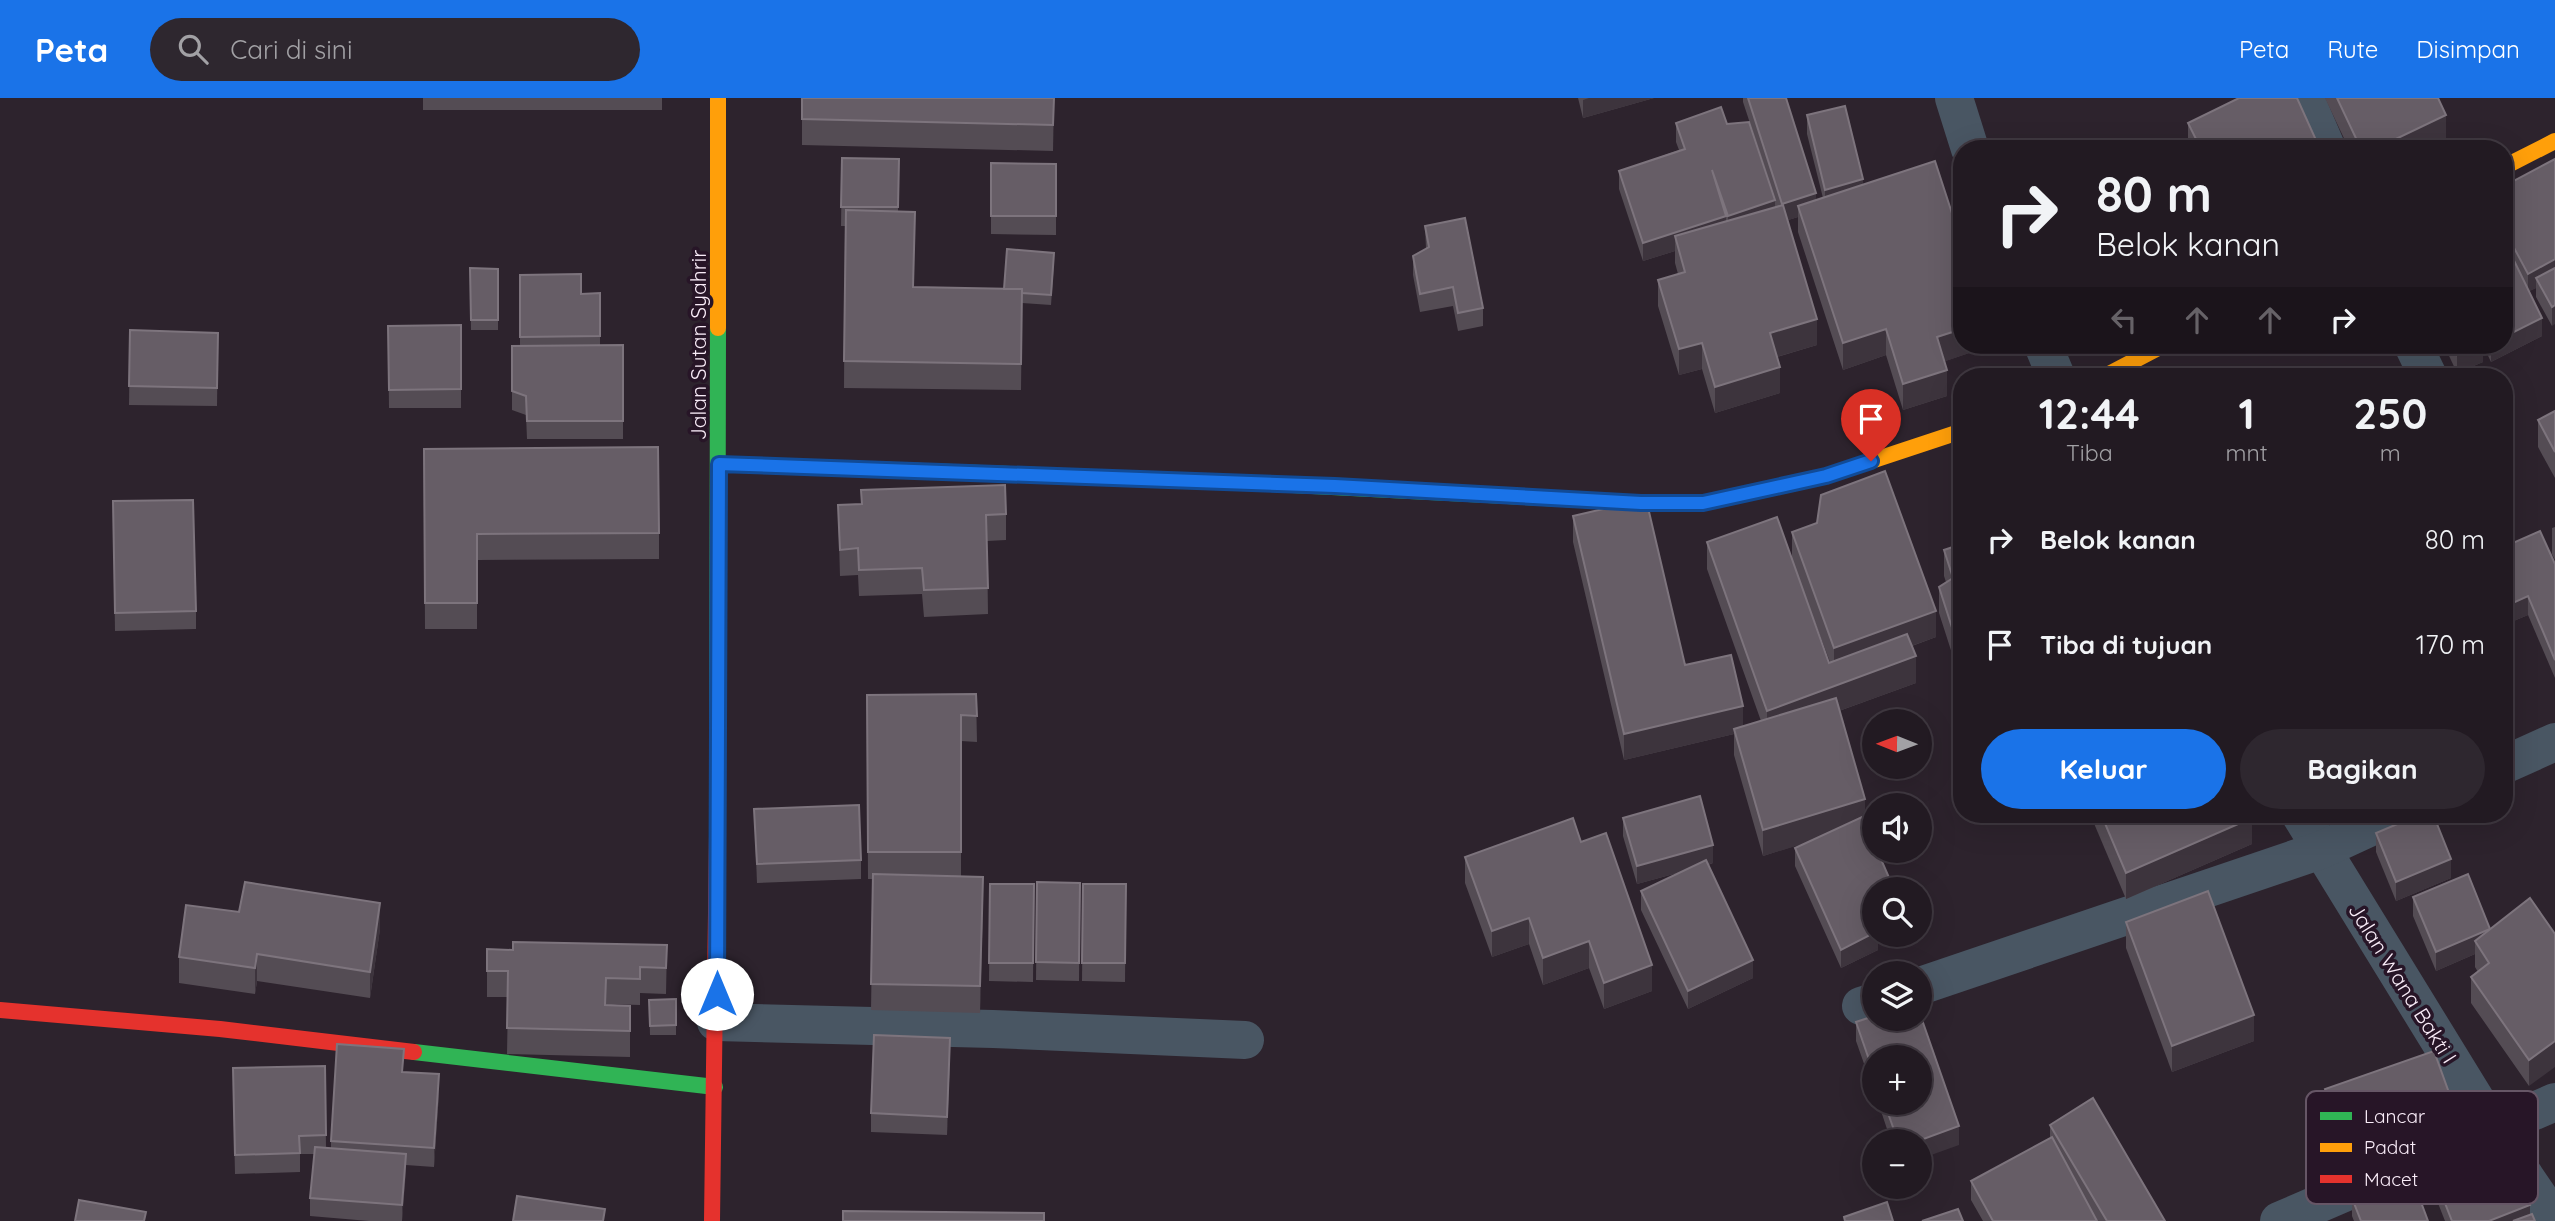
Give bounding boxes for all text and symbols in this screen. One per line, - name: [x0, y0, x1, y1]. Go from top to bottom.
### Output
- search box: [150, 18, 640, 81]
- text: Peta: [35, 29, 108, 70]
- icon: search: [174, 30, 212, 68]
- text: Cari di sini: [230, 33, 352, 66]
- text: Peta: [2239, 34, 2289, 64]
- text: Rute: [2327, 34, 2378, 64]
- text: Disimpan: [2416, 34, 2520, 64]
- text: 80 m: [2096, 163, 2212, 224]
- icon: right: [1981, 168, 2072, 259]
- text: Belok kanan: [2096, 224, 2280, 264]
- street label: Jalan Sutan Syahrir: [685, 250, 711, 440]
- icon: left: [2105, 301, 2143, 339]
- icon: ahead: [2178, 301, 2216, 339]
- icon: ahead: [2251, 301, 2289, 339]
- icon: right: [2324, 301, 2362, 339]
- text: 12:44: [2039, 387, 2140, 440]
- text: 1: [2238, 387, 2255, 440]
- text: 250: [2353, 387, 2427, 440]
- pin: [1841, 389, 1901, 461]
- icon: arrive: [1852, 400, 1890, 438]
- text: Tiba: [2066, 438, 2113, 467]
- text: mnt: [2226, 438, 2268, 467]
- text: m: [2380, 438, 2401, 467]
- icon: right: [1981, 521, 2019, 559]
- text: Belok kanan: [2040, 523, 2196, 556]
- text: 80 m: [2425, 523, 2485, 556]
- icon: arrive: [1981, 626, 2019, 664]
- text: Tiba di tujuan: [2040, 628, 2212, 661]
- text: 170 m: [2416, 628, 2485, 661]
- north arrow: [1862, 709, 1932, 779]
- map controls: [1862, 709, 1932, 1199]
- button: Keluar: [1981, 729, 2226, 809]
- button: Bagikan: [2240, 729, 2485, 809]
- button: sound: [1862, 793, 1932, 863]
- button: search: [1862, 877, 1932, 947]
- street label: Jalan Wana Bakti I: [2343, 898, 2463, 1068]
- position arrow: [680, 957, 754, 1031]
- button: layers: [1862, 961, 1932, 1031]
- button: +: [1862, 1045, 1932, 1115]
- legend: [2306, 1091, 2538, 1204]
- text: Lancar: [2364, 1104, 2426, 1128]
- button: −: [1862, 1129, 1932, 1199]
- text: Padat: [2364, 1135, 2416, 1159]
- text: Macet: [2364, 1167, 2418, 1191]

